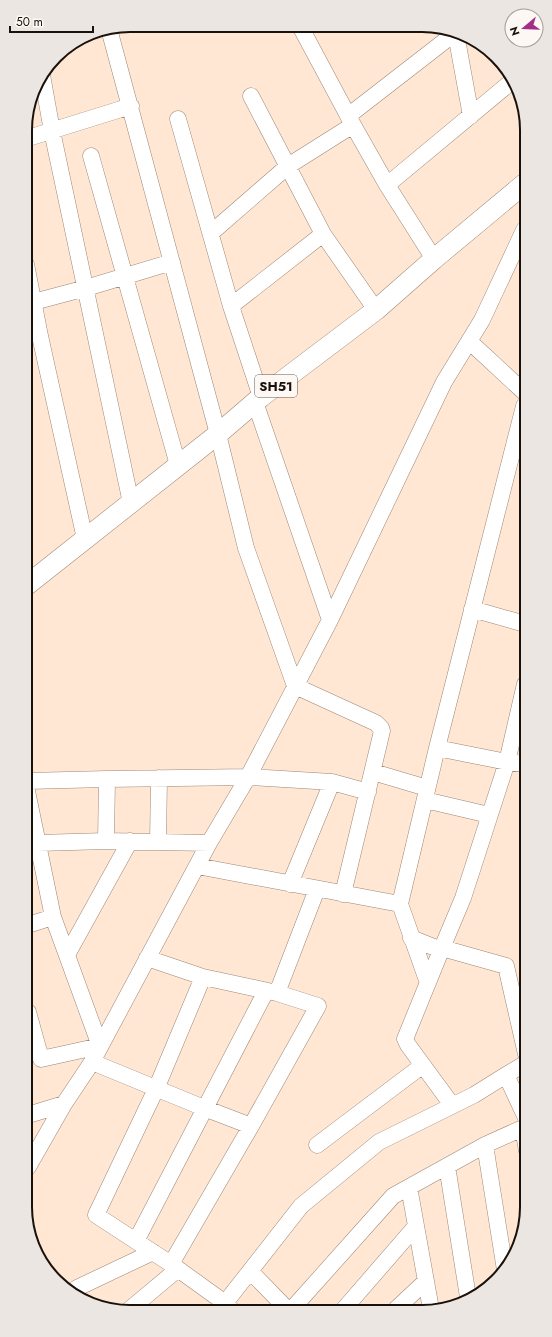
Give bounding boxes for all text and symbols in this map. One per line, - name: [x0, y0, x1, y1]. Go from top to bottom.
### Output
- scale bar: [10, 8, 93, 34]
- north arrow: [504, 8, 544, 48]
- text: 50 m: [16, 13, 43, 31]
- text: N: [506, 25, 524, 38]
- road number: SH51: [255, 375, 297, 397]

